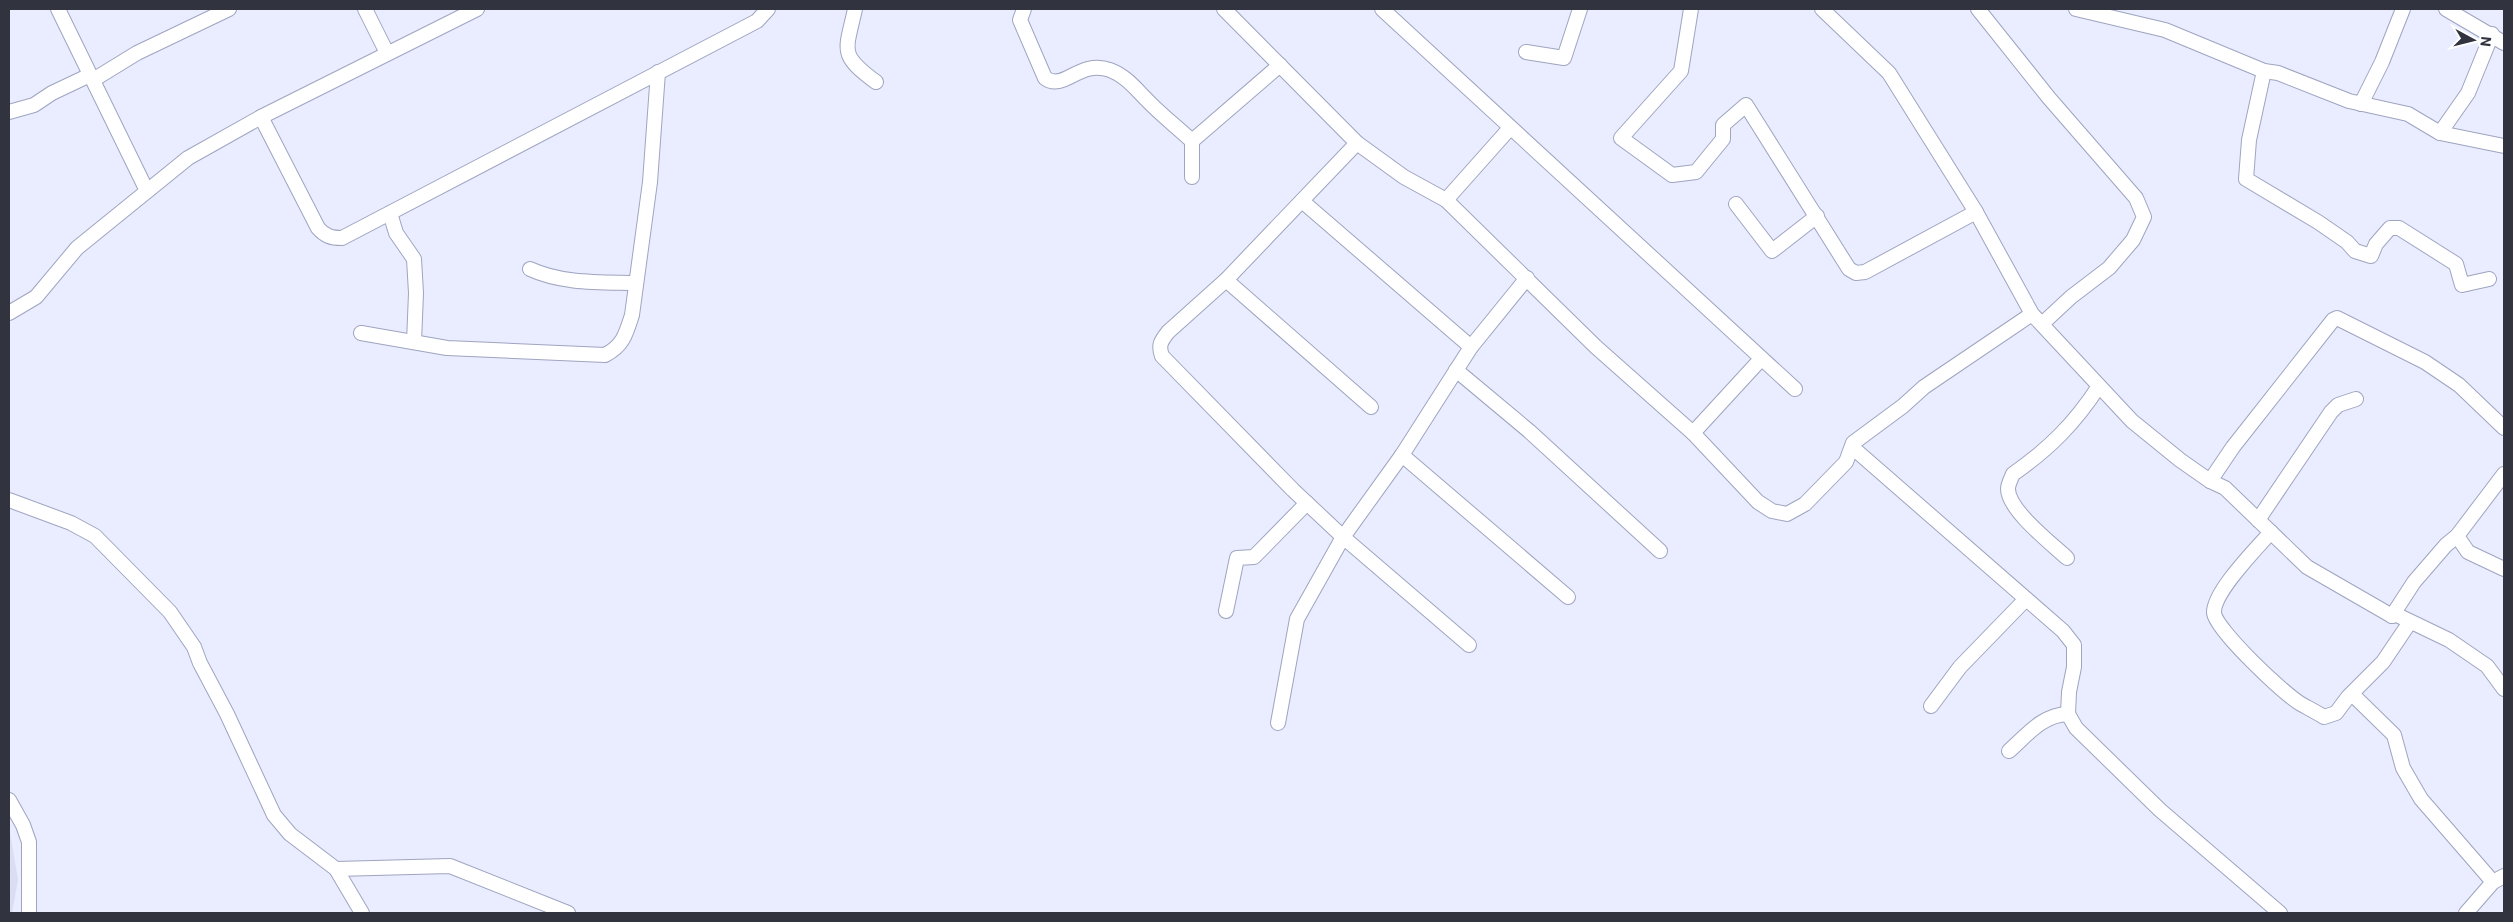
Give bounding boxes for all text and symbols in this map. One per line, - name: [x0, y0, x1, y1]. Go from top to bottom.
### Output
- north arrow: [2448, 15, 2498, 65]
- text: N: [2477, 36, 2494, 47]

